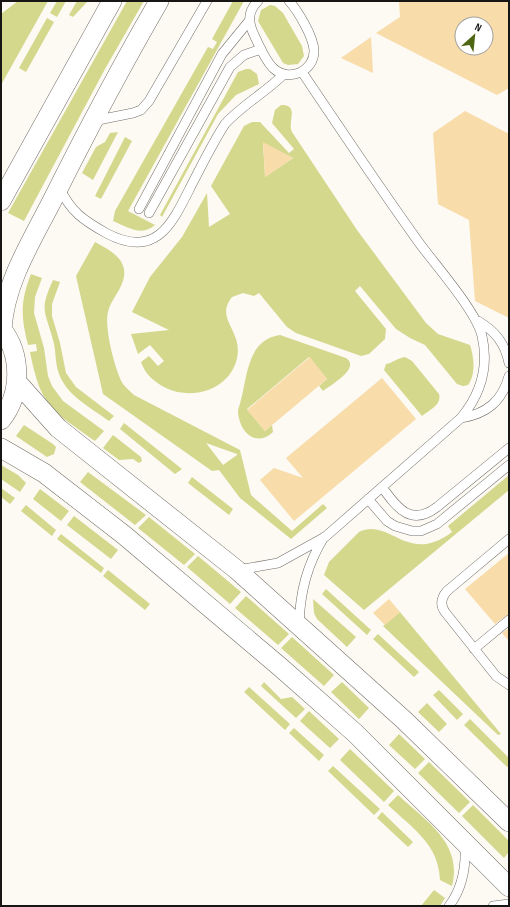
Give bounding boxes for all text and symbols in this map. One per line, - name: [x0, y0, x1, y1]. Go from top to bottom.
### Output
- north arrow: [454, 16, 494, 56]
- text: N: [473, 20, 484, 35]

